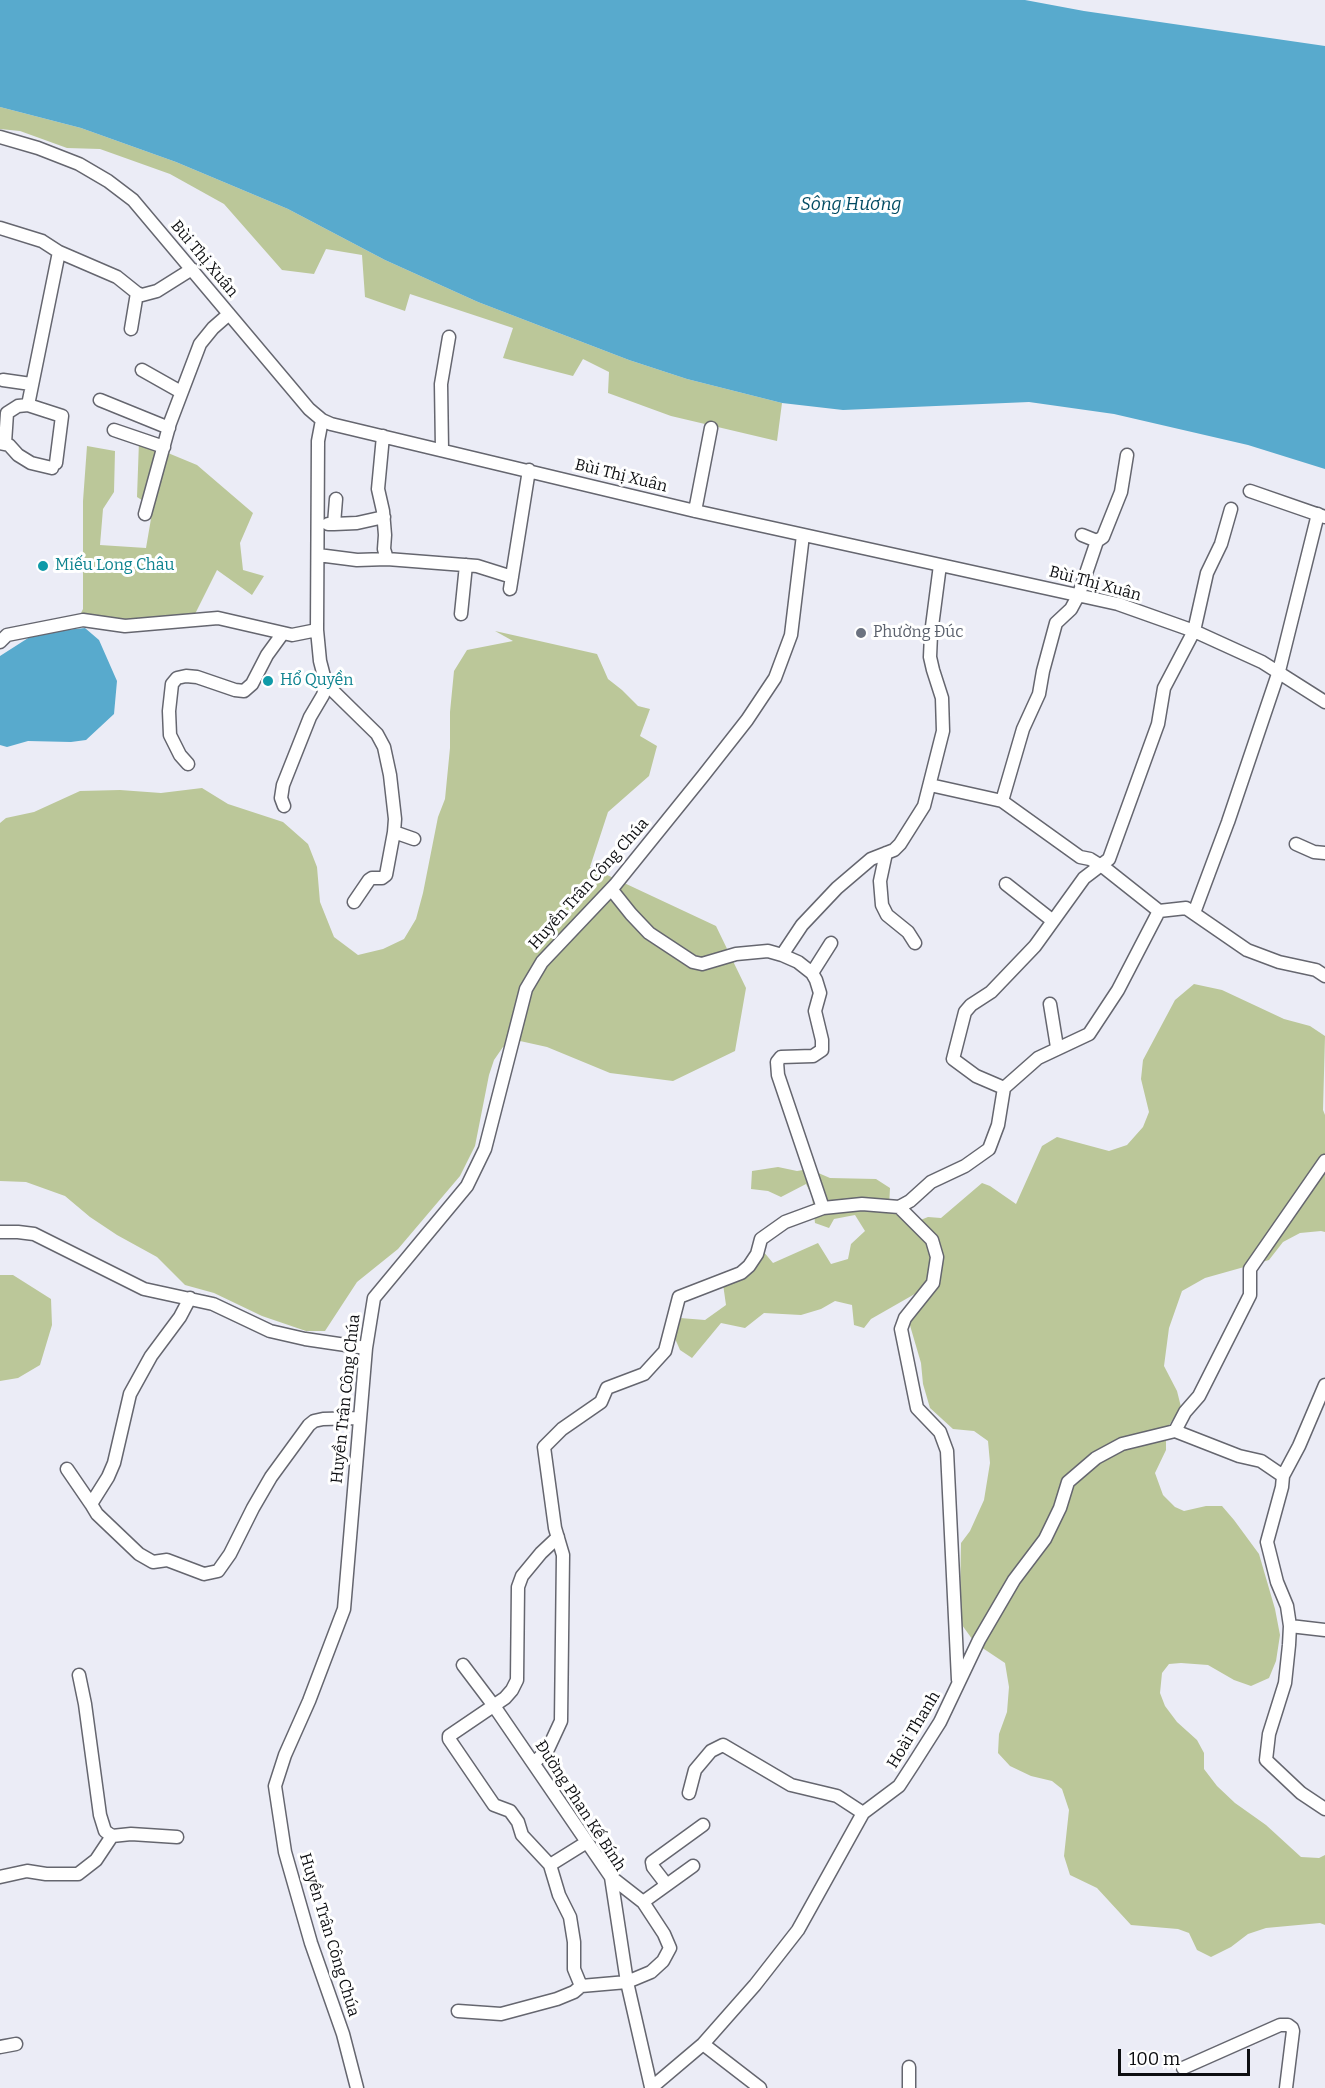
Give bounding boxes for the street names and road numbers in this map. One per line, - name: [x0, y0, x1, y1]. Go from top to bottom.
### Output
- street label: Bùi Thị Xuân: [166, 217, 242, 301]
- street label: Bùi Thị Xuân: [573, 455, 669, 497]
- street label: Bùi Thị Xuân: [1047, 562, 1143, 606]
- street label: Huyền Trân Công Chúa: [525, 814, 653, 954]
- street label: Huyền Trân Công Chúa: [328, 1313, 364, 1485]
- street label: Hoài Thanh: [884, 1688, 944, 1772]
- street label: Đường Phan Kế Bính: [531, 1737, 629, 1875]
- street label: Huyền Trân Công Chúa: [295, 1851, 363, 2019]

